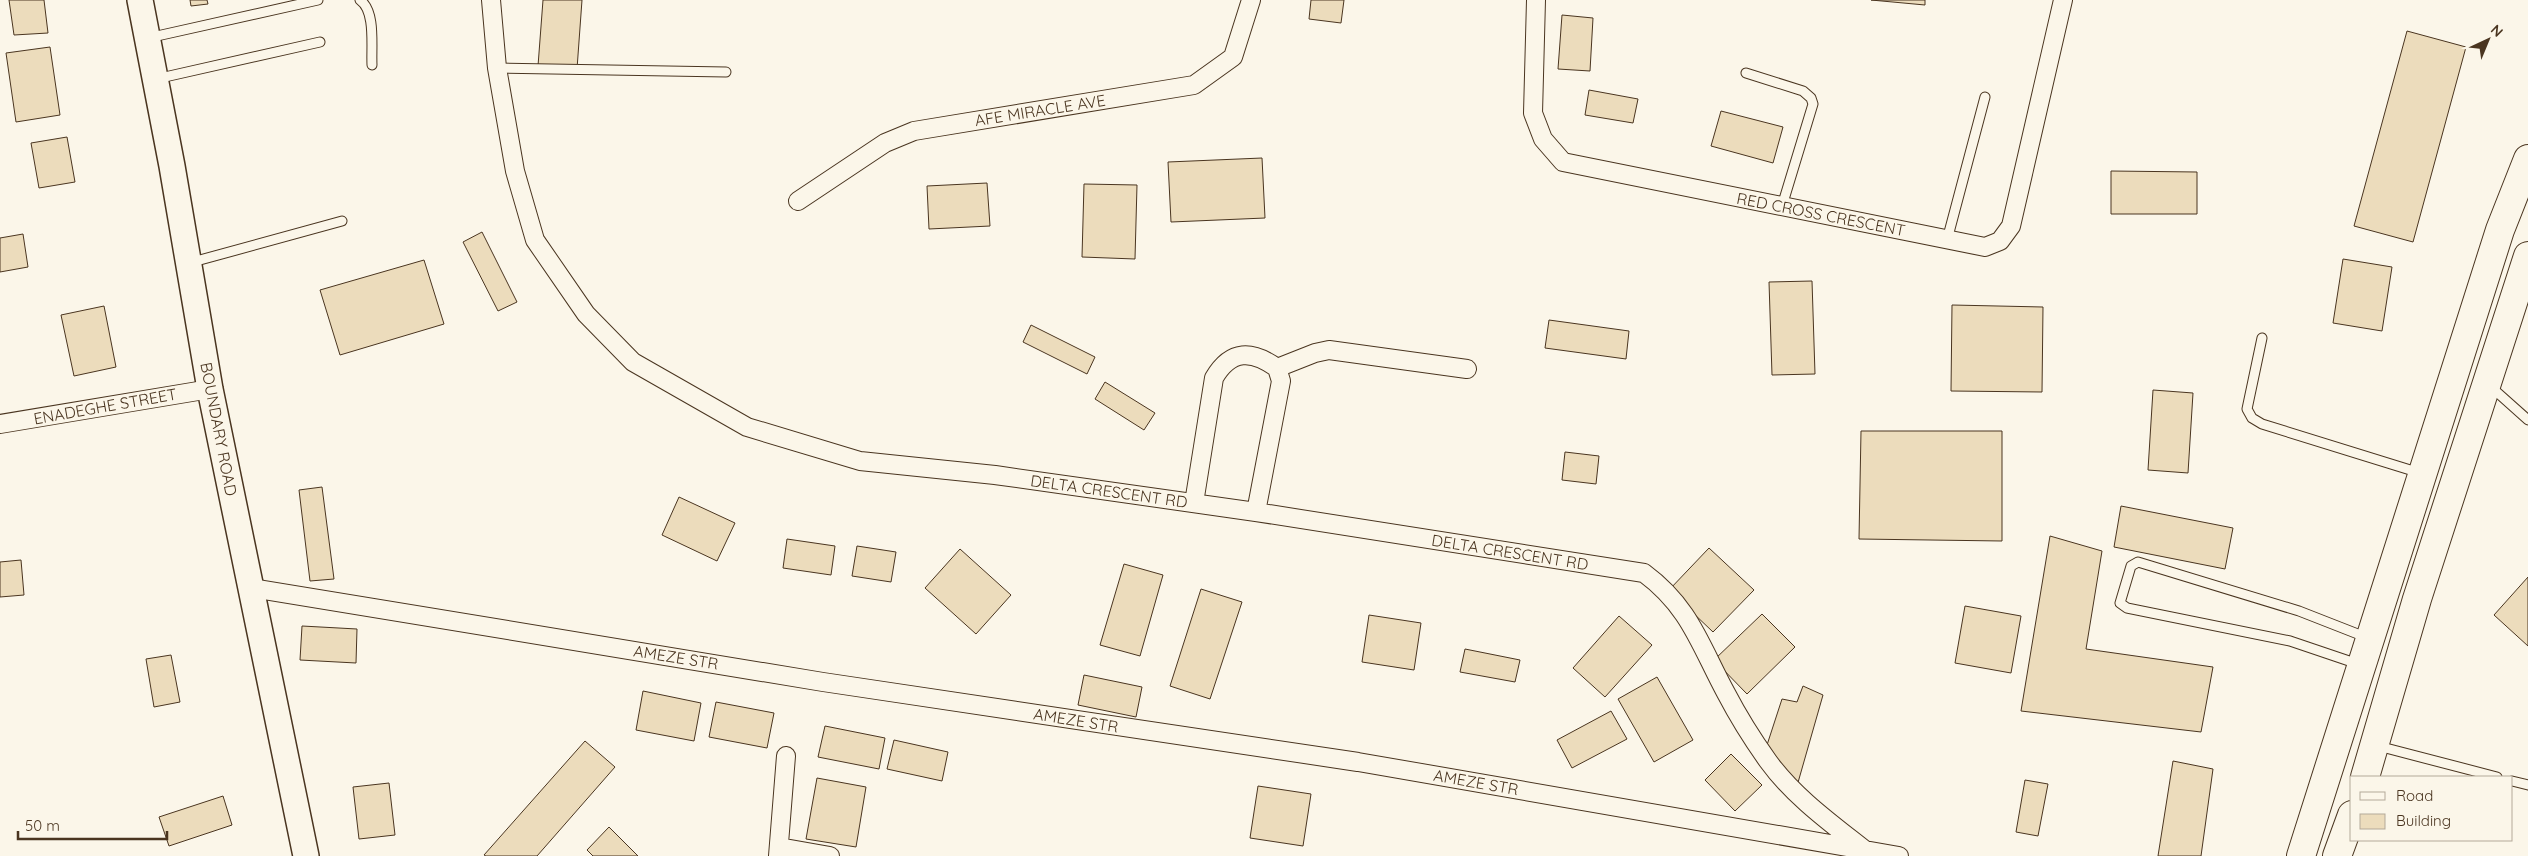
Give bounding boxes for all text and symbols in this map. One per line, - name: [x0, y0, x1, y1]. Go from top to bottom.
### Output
- north arrow: [2463, 15, 2513, 65]
- text: N: [2487, 21, 2507, 41]
- street label: AFE MIRACLE AVE: [973, 90, 1107, 130]
- street label: RED CROSS CRESCENT: [1735, 188, 1907, 240]
- street label: BOUNDARY ROAD: [196, 360, 242, 498]
- street label: ENADEGHE STREET: [32, 384, 178, 428]
- street label: DELTA CRESCENT RD: [1029, 470, 1189, 512]
- street label: DELTA CRESCENT RD: [1430, 530, 1590, 574]
- street label: AMEZE STR: [632, 640, 720, 674]
- street label: AMEZE STR: [1032, 703, 1120, 737]
- street label: AMEZE STR: [1432, 765, 1520, 799]
- legend: [2350, 776, 2513, 841]
- text: Road: [2396, 786, 2433, 805]
- scale bar: [18, 808, 166, 840]
- text: Building: [2396, 811, 2451, 830]
- text: 50 m: [25, 816, 60, 835]

